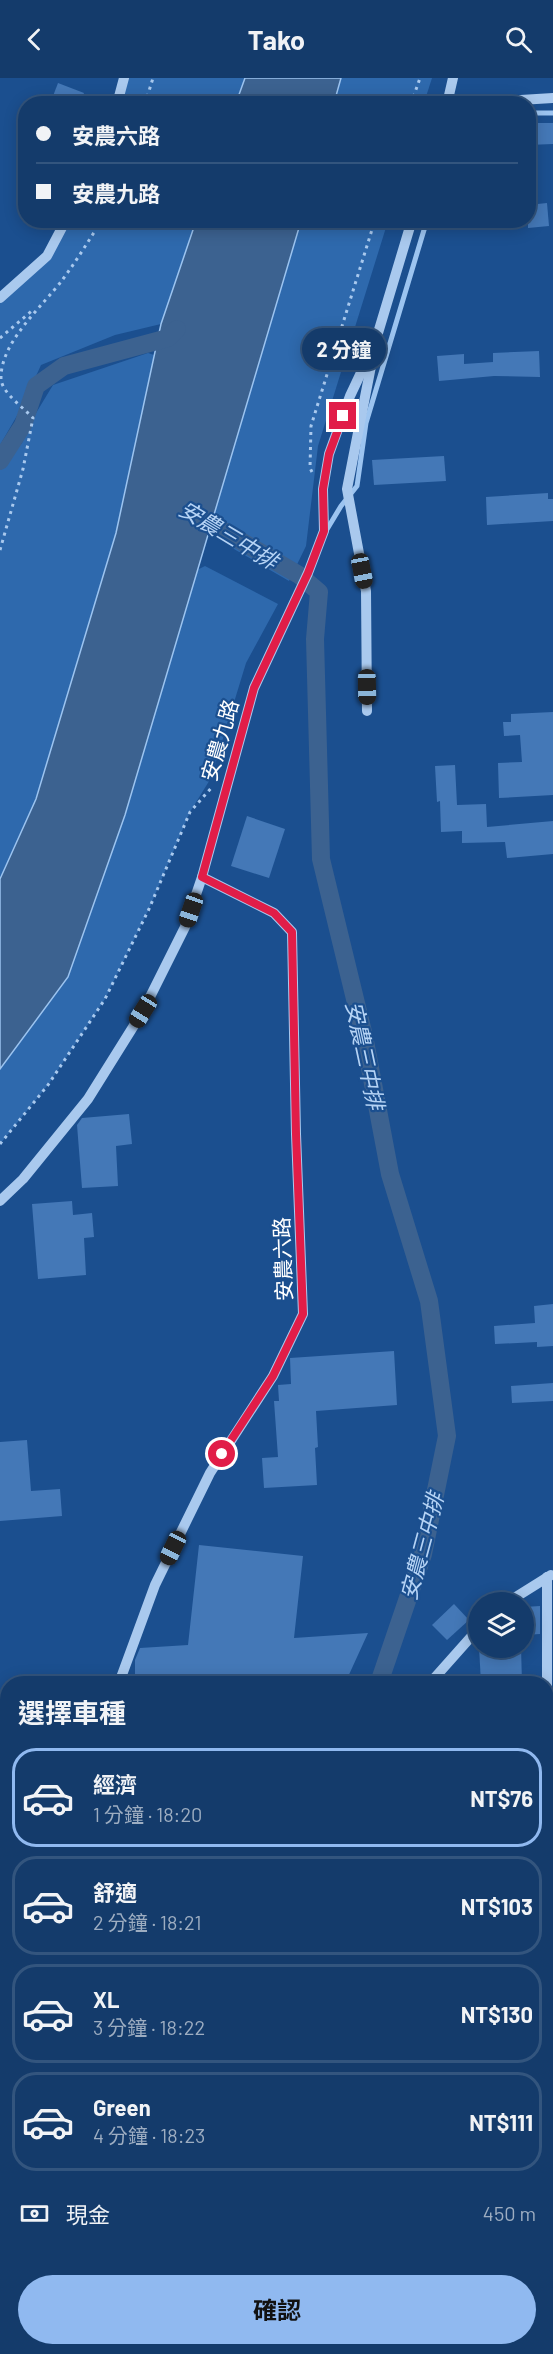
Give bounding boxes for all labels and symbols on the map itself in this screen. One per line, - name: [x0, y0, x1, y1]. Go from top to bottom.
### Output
- callout: 2 分鐘: [301, 329, 385, 371]
- route end: [329, 402, 356, 429]
- water label: 安農三中排: [175, 495, 285, 575]
- car: [350, 552, 374, 590]
- car: [358, 669, 376, 705]
- street label: 安農九路: [195, 696, 243, 784]
- car: [177, 890, 205, 930]
- car: [126, 991, 160, 1031]
- water label: 安農三中排: [342, 998, 391, 1114]
- street label: 安農六路: [268, 1217, 296, 1301]
- route start: [208, 1440, 235, 1467]
- water label: 安農三中排: [394, 1487, 449, 1602]
- car: [157, 1528, 189, 1568]

